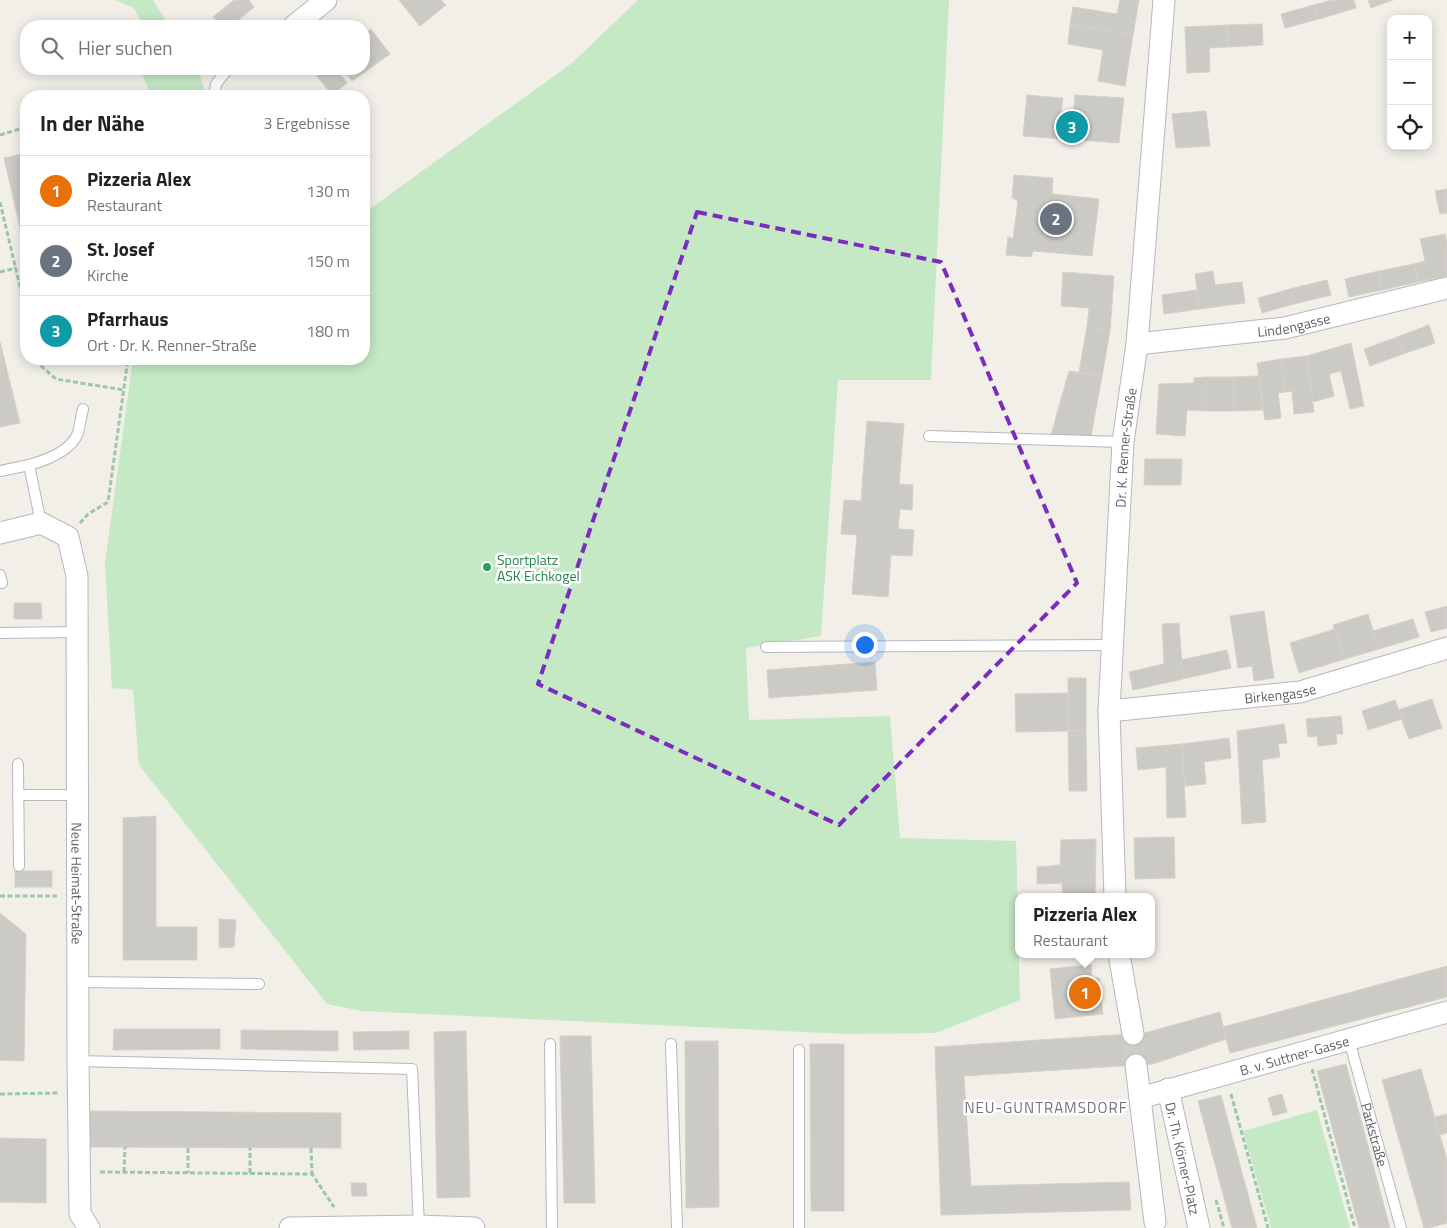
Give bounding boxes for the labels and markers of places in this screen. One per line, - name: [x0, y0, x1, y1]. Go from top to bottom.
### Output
- pin: 3: [1056, 108, 1088, 146]
- pin: 2: [1040, 200, 1072, 238]
- place label: Sportplatz ASK Eichkogel: [497, 549, 580, 586]
- marker: Sportplatz ASK Eichkogel: [481, 561, 493, 573]
- pin: 1: [1069, 974, 1101, 1012]

